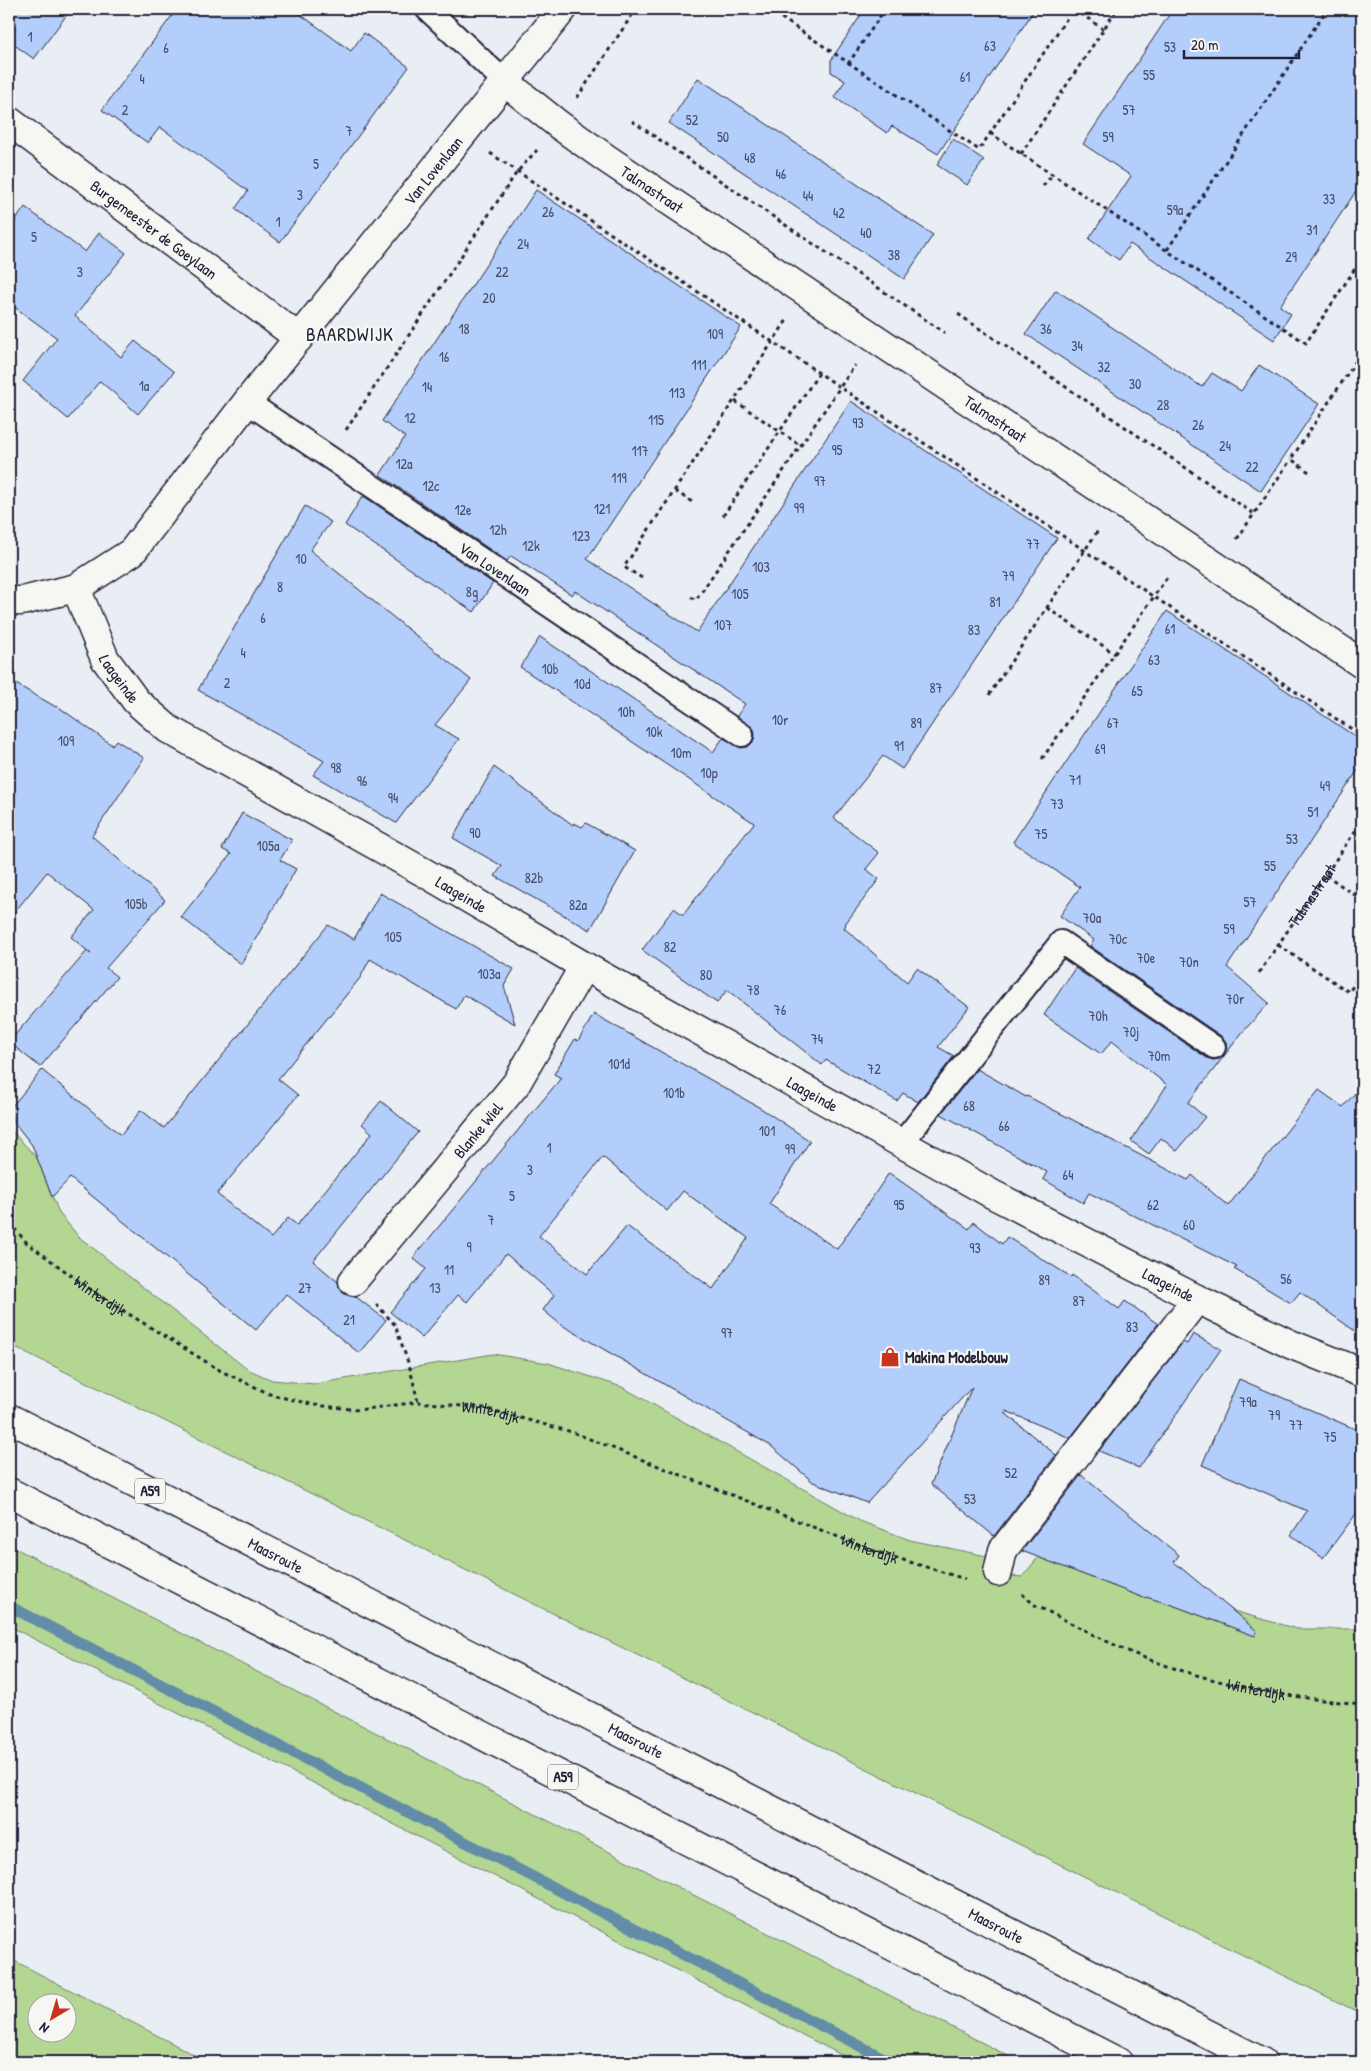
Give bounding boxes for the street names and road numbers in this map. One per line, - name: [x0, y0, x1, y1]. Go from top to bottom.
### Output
- street label: Van Lovenlaan: [399, 132, 468, 210]
- street label: Talmastraat: [616, 160, 688, 218]
- street label: Burgemeester de Goeylaan: [86, 175, 222, 284]
- street label: Talmastraat: [960, 390, 1031, 448]
- street label: Van Lovenlaan: [455, 537, 536, 601]
- street label: Laageinde: [94, 652, 145, 708]
- street label: Talmastraat: [1283, 859, 1341, 931]
- street label: Laageinde: [432, 871, 491, 918]
- street label: Laageinde: [783, 1071, 843, 1117]
- street label: Blanke Wiel: [448, 1097, 508, 1163]
- street label: Laageinde: [1139, 1262, 1199, 1307]
- street label: Winterdijk: [70, 1270, 131, 1321]
- street label: Winterdijk: [461, 1395, 523, 1428]
- road number: A59: [135, 1478, 165, 1504]
- street label: Winterdijk: [838, 1528, 901, 1569]
- street label: Maasroute: [244, 1532, 308, 1579]
- street label: Winterdijk: [1225, 1672, 1288, 1706]
- street label: Maasroute: [605, 1717, 668, 1764]
- road number: A59: [548, 1764, 578, 1790]
- street label: Maasroute: [965, 1902, 1028, 1949]

